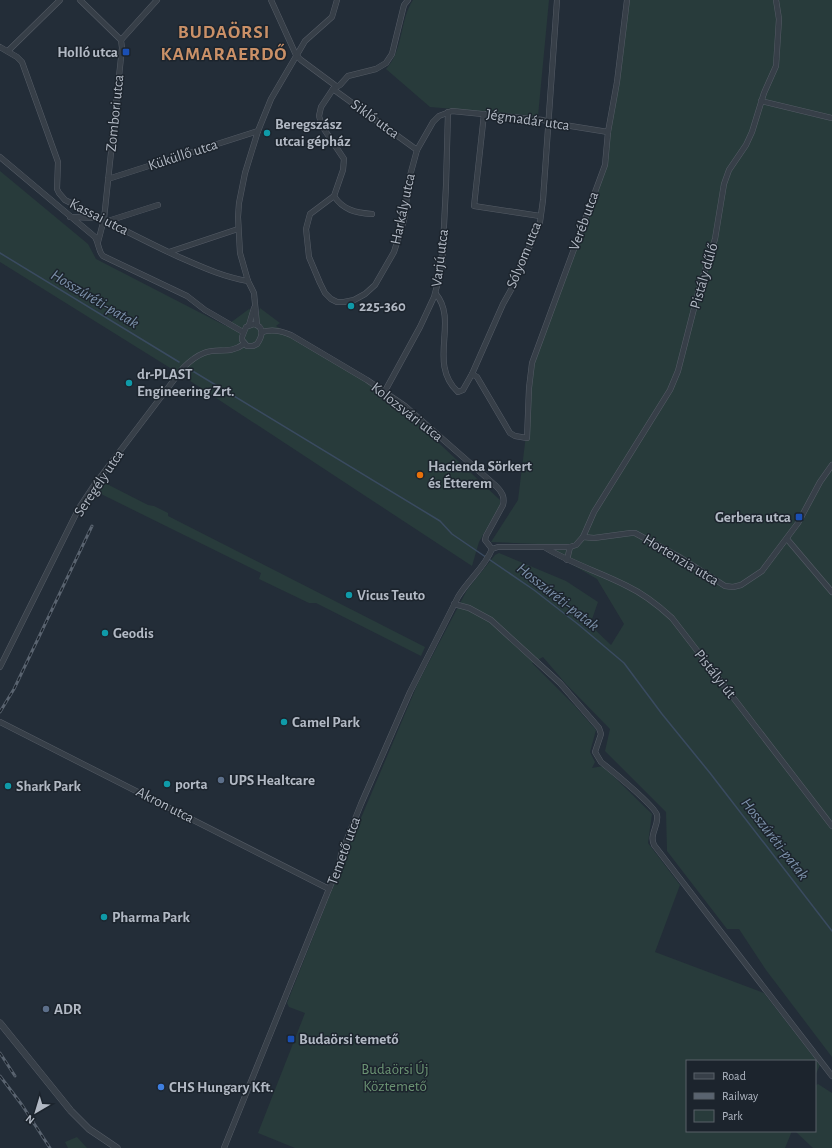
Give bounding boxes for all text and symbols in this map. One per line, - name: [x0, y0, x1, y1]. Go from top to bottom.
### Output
- district label: BUDAÖRSI KAMARAERDŐ: [160, 21, 288, 64]
- place label: Holló utca: [57, 45, 118, 60]
- marker: Holló utca: [121, 47, 131, 57]
- street label: Zombori utca: [103, 74, 127, 152]
- street label: Sikló utca: [348, 97, 402, 142]
- street label: Jégmadár utca: [485, 107, 571, 133]
- place label: Beregszász utcai gépház: [275, 117, 351, 149]
- marker: Beregszász utcai gépház: [262, 128, 272, 138]
- street label: Küküllő utca: [146, 137, 220, 173]
- street label: Harkály utca: [388, 172, 418, 246]
- street label: Veréb utca: [566, 190, 602, 252]
- street label: Kassai utca: [67, 196, 131, 238]
- street label: Sólyom utca: [504, 219, 544, 291]
- street label: Varjú utca: [429, 228, 451, 288]
- street label: Pistály dűlő: [687, 241, 721, 311]
- water label: Hosszúréti-patak: [48, 267, 142, 332]
- place label: 225-360: [359, 299, 406, 314]
- marker: 225-360: [346, 301, 356, 311]
- place label: dr-PLAST Engineering Zrt.: [137, 367, 235, 399]
- marker: dr-PLAST Engineering Zrt.: [124, 378, 134, 388]
- street label: Kolozsvári utca: [368, 379, 446, 445]
- street label: Seregély utca: [71, 447, 127, 519]
- place label: Hacienda Sörkert és Étterem: [428, 459, 532, 491]
- marker: Hacienda Sörkert és Étterem: [415, 470, 425, 480]
- place label: Gerbera utca: [715, 510, 791, 525]
- marker: Gerbera utca: [794, 512, 804, 522]
- street label: Hortenzia utca: [641, 532, 721, 588]
- water label: Hosszúréti-patak: [513, 560, 602, 635]
- place label: Vicus Teuto: [357, 588, 425, 603]
- marker: Vicus Teuto: [344, 590, 354, 600]
- place label: Geodis: [113, 626, 154, 641]
- marker: Geodis: [100, 628, 110, 638]
- street label: Pistályi út: [691, 647, 739, 701]
- place label: Camel Park: [292, 715, 360, 730]
- marker: Camel Park: [279, 717, 289, 727]
- place label: UPS Healtcare: [229, 773, 315, 788]
- marker: UPS Healtcare: [216, 775, 226, 785]
- place label: porta: [175, 777, 208, 792]
- place label: Shark Park: [16, 779, 81, 794]
- marker: porta: [162, 779, 172, 789]
- marker: Shark Park: [3, 781, 13, 791]
- street label: Akron utca: [134, 784, 196, 826]
- water label: Hosszúréti-patak: [737, 795, 812, 884]
- street label: Temető utca: [325, 815, 363, 887]
- place label: Pharma Park: [112, 910, 190, 925]
- marker: Pharma Park: [99, 912, 109, 922]
- place label: ADR: [54, 1002, 82, 1017]
- marker: ADR: [41, 1004, 51, 1014]
- place label: Budaörsi temető: [299, 1032, 399, 1047]
- marker: Budaörsi temető: [286, 1034, 296, 1044]
- park label: Budaörsi Új Köztemető: [361, 1060, 429, 1094]
- legend: [686, 1060, 816, 1132]
- text: Road: [722, 1070, 746, 1082]
- place label: CHS Hungary Kft.: [169, 1080, 274, 1095]
- marker: CHS Hungary Kft.: [156, 1082, 166, 1092]
- text: Railway: [722, 1090, 758, 1103]
- north arrow: [16, 1092, 56, 1132]
- text: Park: [722, 1110, 743, 1122]
- text: N: [24, 1113, 37, 1126]

